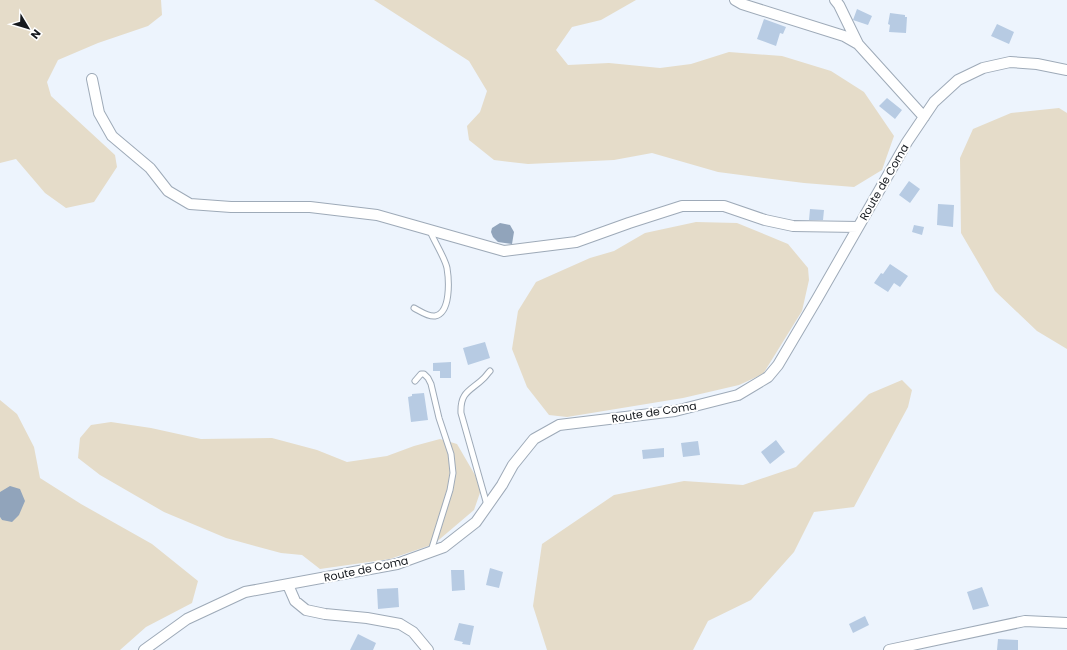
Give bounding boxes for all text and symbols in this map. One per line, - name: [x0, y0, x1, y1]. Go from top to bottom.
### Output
- north arrow: [8, 8, 48, 48]
- text: N: [27, 26, 45, 42]
- street label: Route de Coma: [856, 141, 912, 223]
- street label: Route de Coma: [610, 397, 698, 427]
- street label: Route de Coma: [322, 552, 410, 586]

